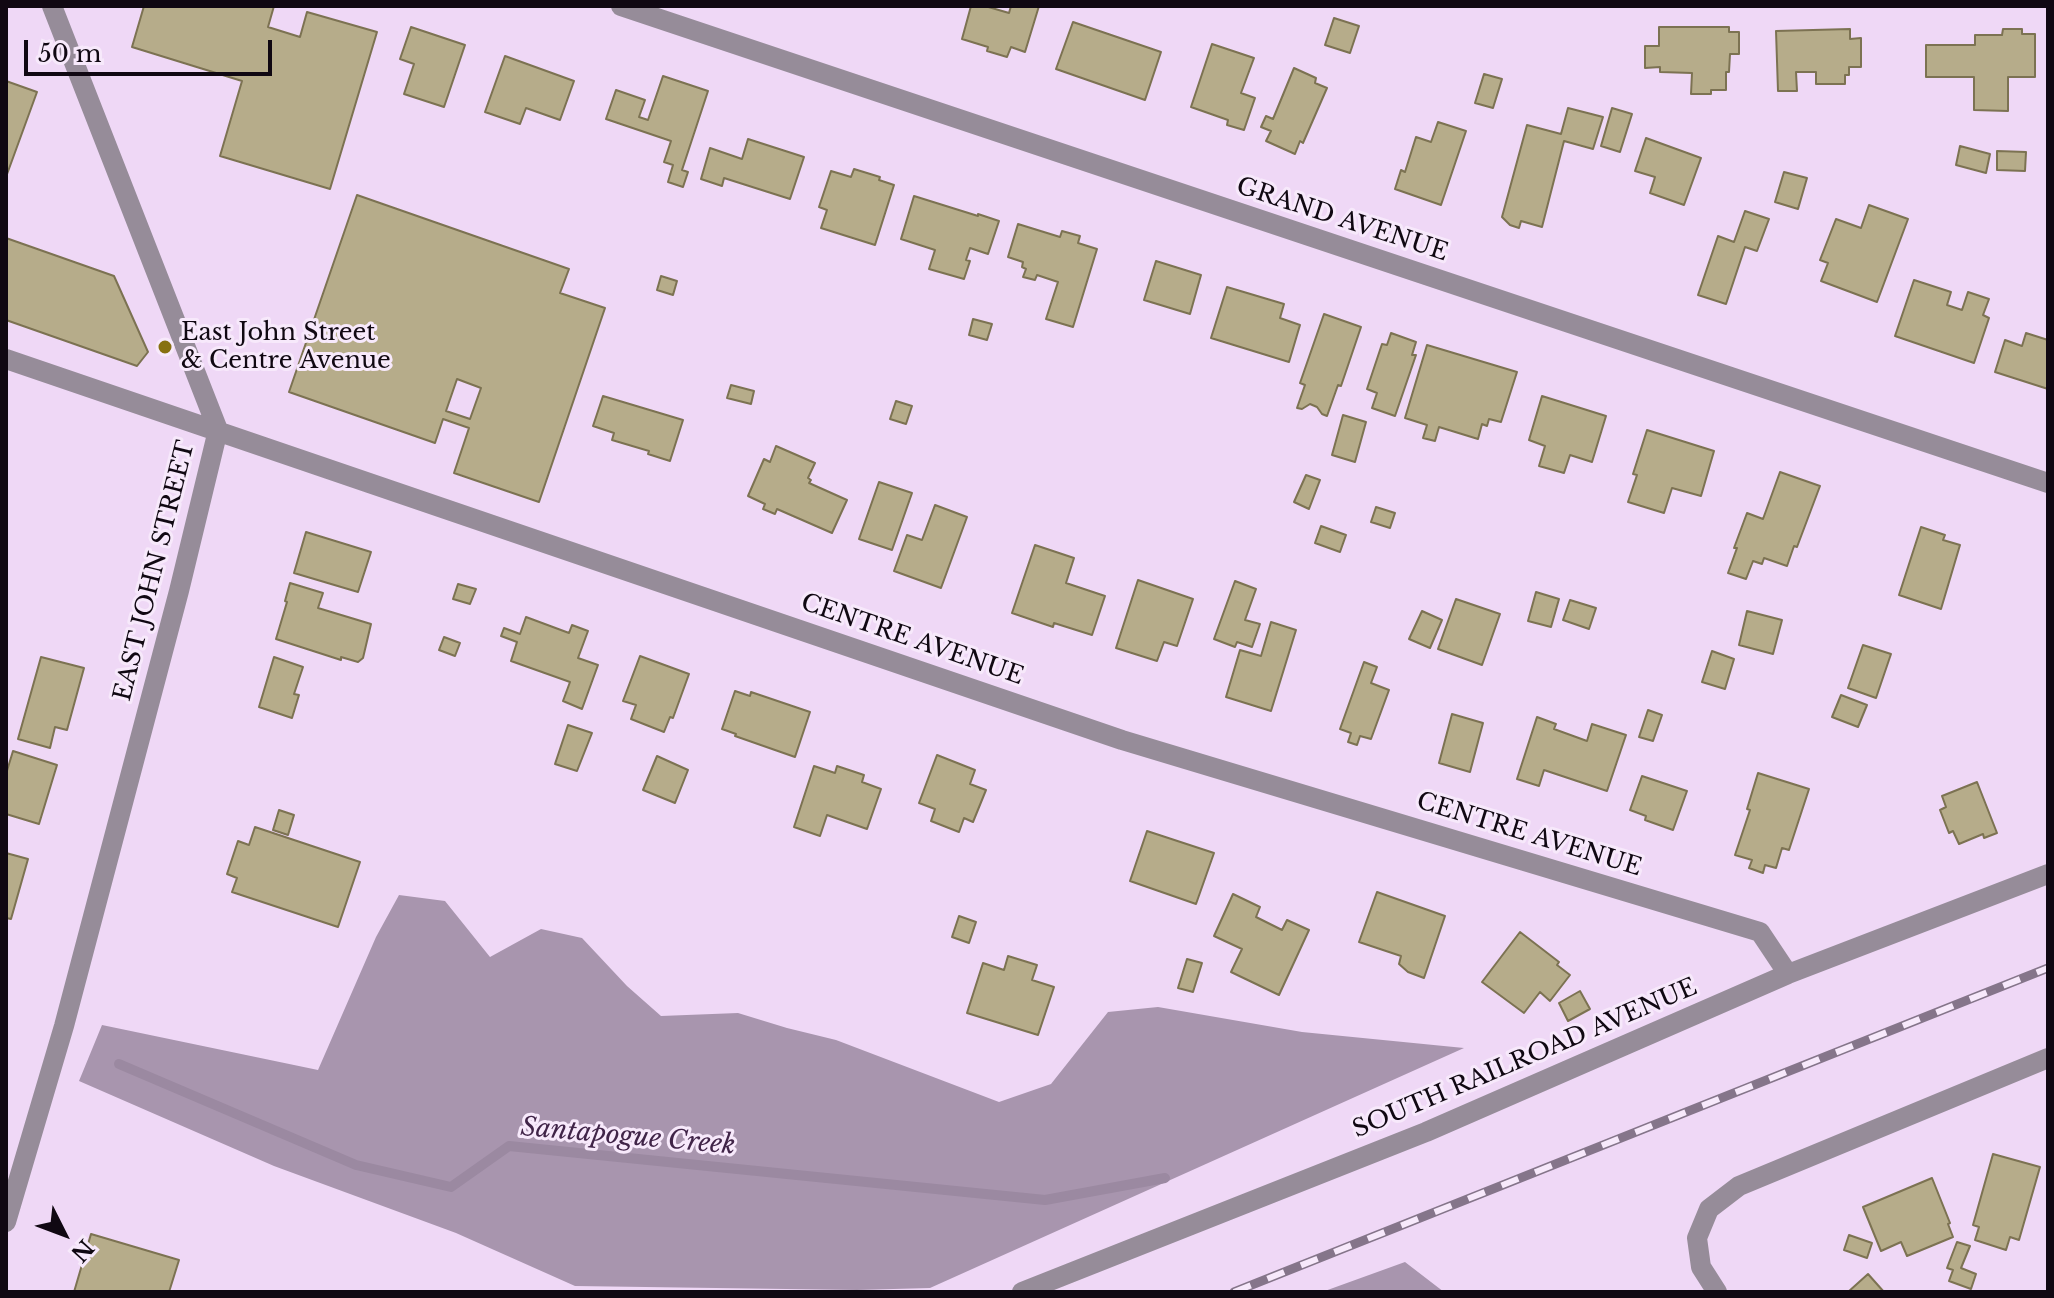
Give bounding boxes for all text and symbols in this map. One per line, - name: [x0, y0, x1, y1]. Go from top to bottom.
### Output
- scale bar: [28, 24, 276, 74]
- text: 50 m: [38, 39, 101, 68]
- street label: GRAND AVENUE: [1233, 172, 1451, 268]
- place label: East John Street & Centre Avenue: [181, 319, 391, 375]
- marker: East John Street & Centre Avenue: [156, 338, 174, 356]
- street label: EAST JOHN STREET: [109, 438, 201, 704]
- street label: CENTRE AVENUE: [797, 588, 1027, 692]
- street label: CENTRE AVENUE: [1413, 787, 1645, 883]
- street label: SOUTH RAILROAD AVENUE: [1348, 973, 1702, 1145]
- water label: Santapogue Creek: [519, 1112, 737, 1162]
- north arrow: [24, 1194, 104, 1274]
- text: N: [65, 1234, 99, 1267]

